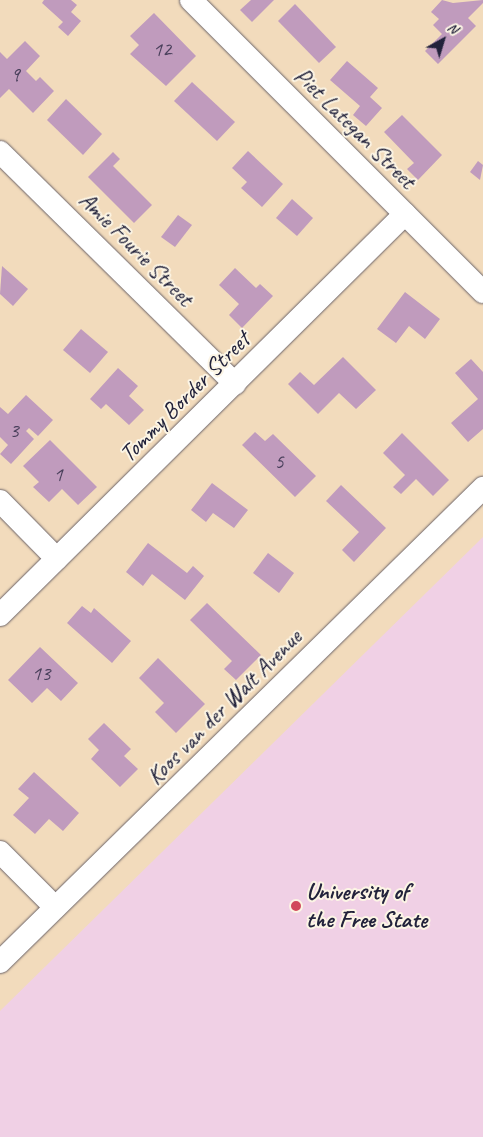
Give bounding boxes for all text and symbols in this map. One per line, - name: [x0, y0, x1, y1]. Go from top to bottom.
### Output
- north arrow: [418, 15, 468, 65]
- text: N: [444, 19, 461, 37]
- house number: 12: [153, 36, 171, 62]
- house number: 9: [10, 61, 20, 87]
- street label: Piet Lategan Street: [288, 61, 422, 195]
- street label: Amie Fourie Street: [73, 186, 199, 312]
- street label: Tommy Border Street: [114, 326, 256, 468]
- house number: 3: [9, 417, 19, 443]
- house number: 5: [274, 448, 284, 474]
- house number: 1: [53, 461, 63, 487]
- street label: Koos van der Walt Avenue: [140, 623, 308, 791]
- house number: 13: [32, 660, 50, 686]
- place label: University of the Free State: [306, 878, 427, 934]
- marker: University of the Free State: [290, 900, 302, 912]

